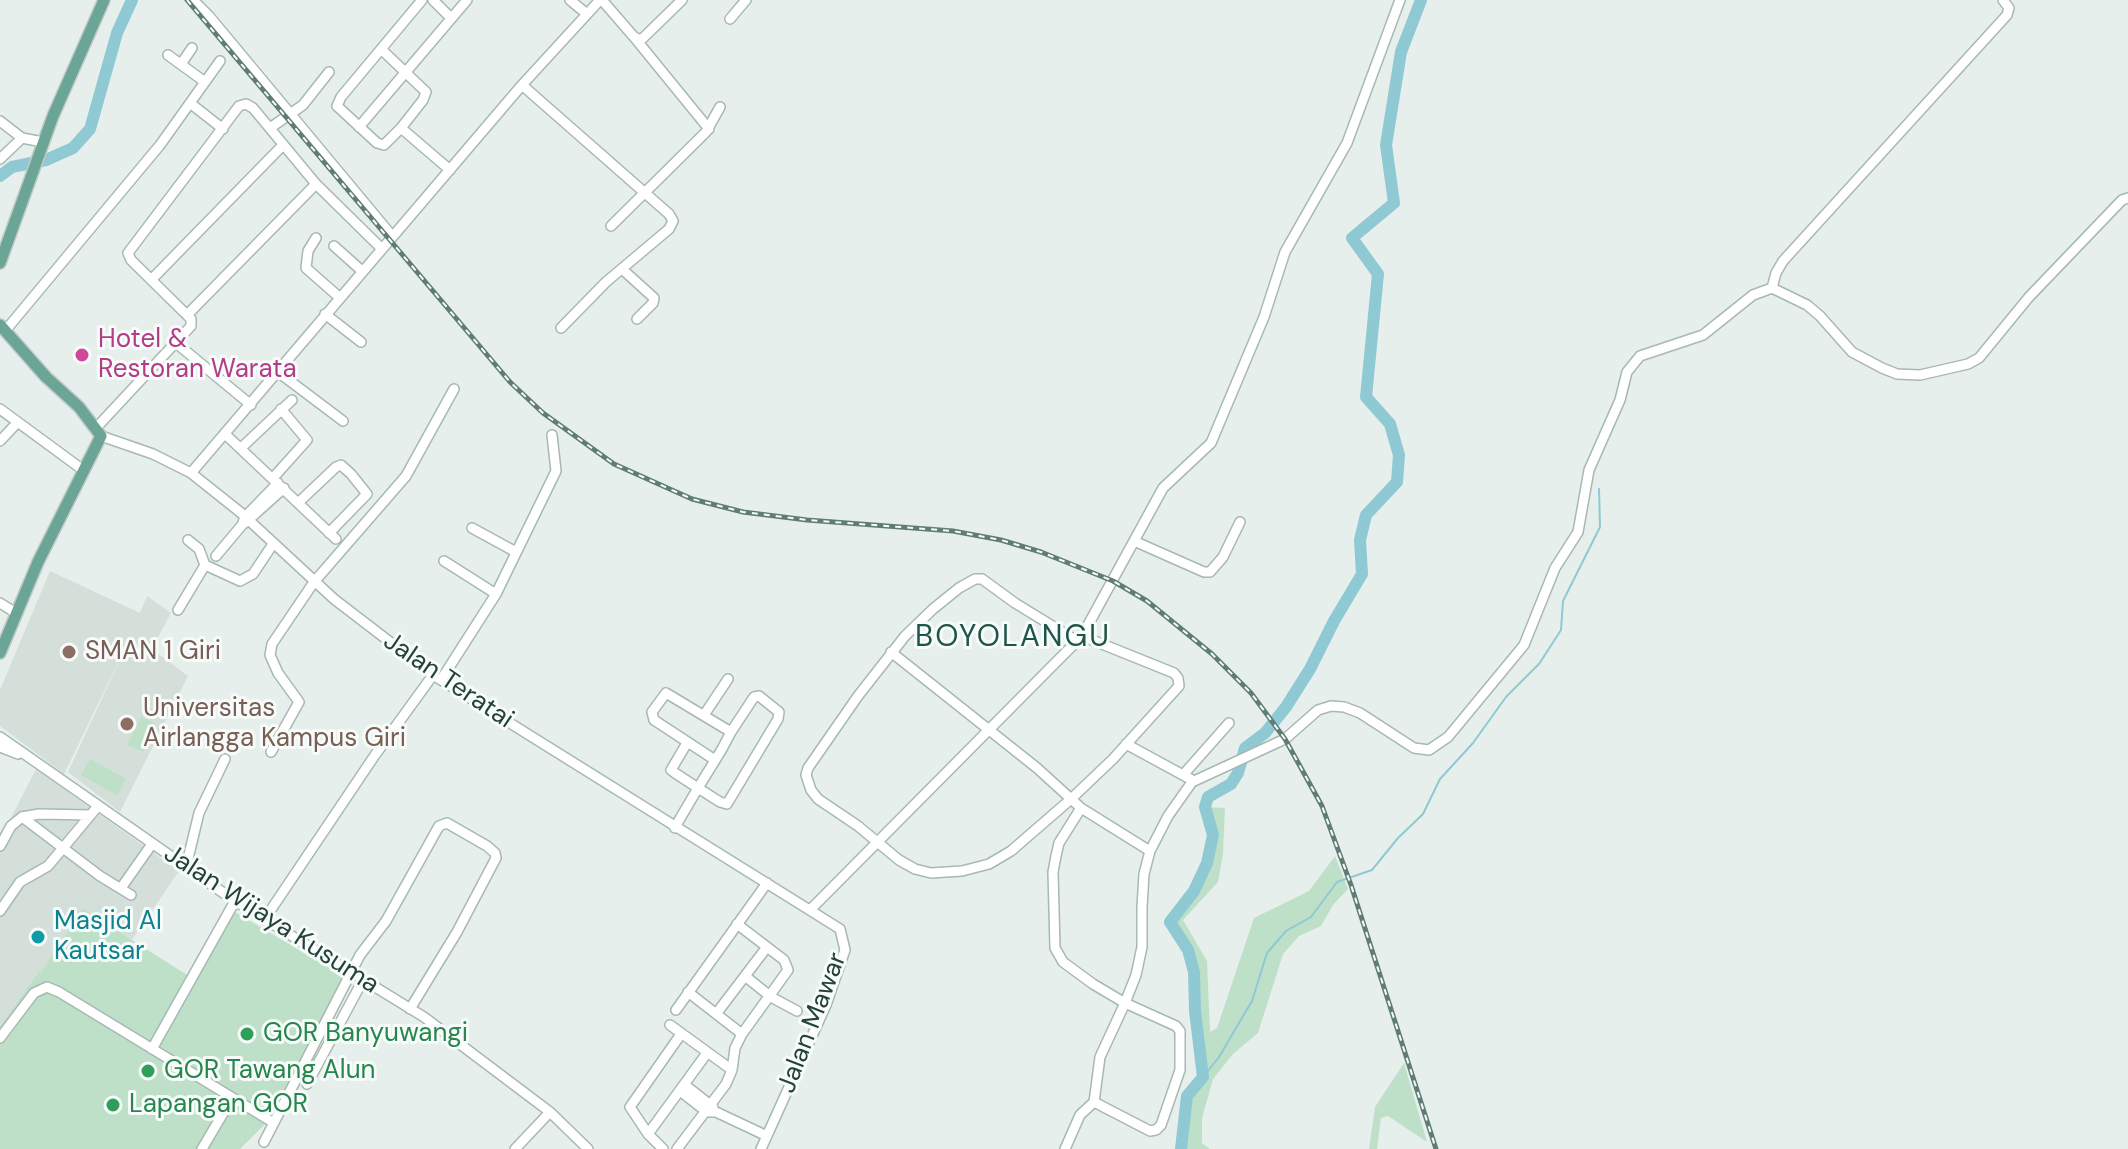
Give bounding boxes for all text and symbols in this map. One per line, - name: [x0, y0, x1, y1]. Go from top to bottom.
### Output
- place label: Hotel & Restoran Warata: [98, 324, 297, 386]
- marker: Hotel & Restoran Warata: [73, 346, 91, 364]
- district label: BOYOLANGU: [915, 620, 1111, 656]
- street label: Jalan Teratai: [377, 626, 519, 736]
- place label: SMAN 1 Giri: [85, 636, 221, 668]
- marker: SMAN 1 Giri: [60, 643, 78, 661]
- place label: Universitas Airlangga Kampus Giri: [143, 693, 406, 754]
- marker: Universitas Airlangga Kampus Giri: [118, 715, 136, 733]
- street label: Jalan Wijaya Kusuma: [158, 839, 384, 1001]
- place label: Masjid Al Kautsar: [54, 906, 162, 968]
- marker: Masjid Al Kautsar: [29, 928, 47, 946]
- street label: Jalan Mawar: [772, 948, 854, 1098]
- place label: GOR Banyuwangi: [263, 1018, 468, 1050]
- marker: GOR Banyuwangi: [238, 1025, 256, 1043]
- place label: GOR Tawang Alun: [164, 1055, 375, 1087]
- marker: GOR Tawang Alun: [139, 1062, 157, 1080]
- place label: Lapangan GOR: [129, 1089, 308, 1121]
- marker: Lapangan GOR: [104, 1096, 122, 1114]

